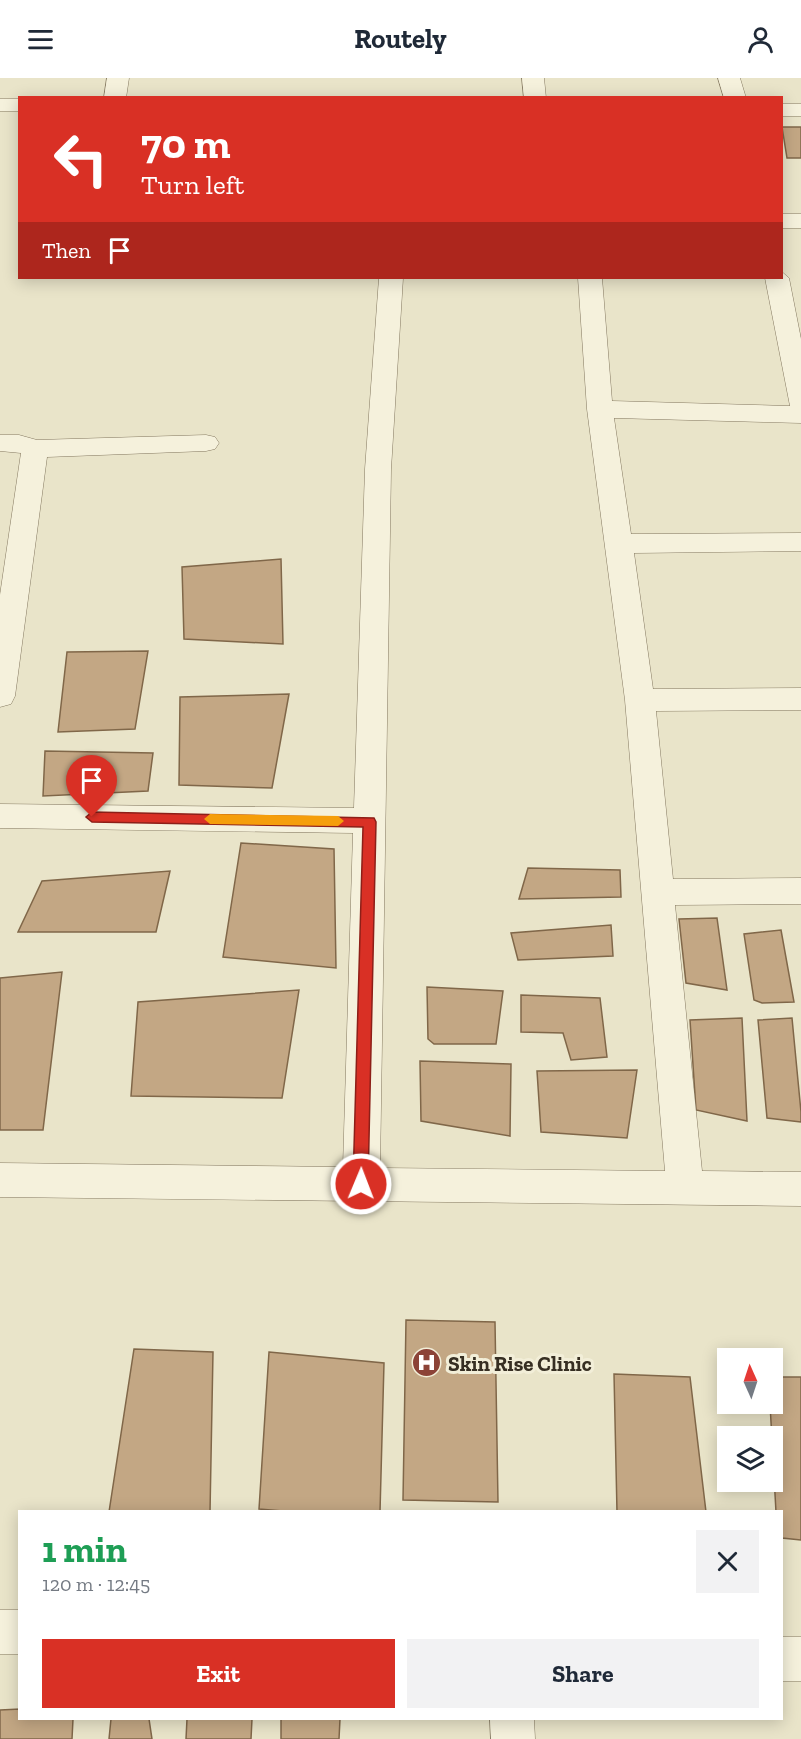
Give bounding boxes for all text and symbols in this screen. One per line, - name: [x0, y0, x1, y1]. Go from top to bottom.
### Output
- icon: menu: [24, 23, 57, 56]
- text: Routely: [354, 23, 447, 55]
- icon: person: [744, 23, 777, 56]
- text: 70 m: [141, 118, 231, 169]
- icon: left: [42, 120, 120, 198]
- text: Turn left: [141, 169, 244, 201]
- icon: arrive: [103, 234, 136, 267]
- text: Then: [42, 237, 91, 264]
- pin: [66, 755, 117, 817]
- icon: arrive: [75, 764, 108, 797]
- position arrow: [329, 1152, 393, 1216]
- hospital icon: Skin Rise Clinic: [411, 1347, 443, 1379]
- north arrow: [717, 1348, 783, 1414]
- map controls: [717, 1348, 783, 1492]
- place label: Skin Rise Clinic: [448, 1351, 592, 1376]
- button: layers: [717, 1426, 783, 1492]
- text: 1 min: [42, 1528, 127, 1571]
- button: close: [696, 1530, 759, 1593]
- text: 120 m · 12:45: [42, 1572, 150, 1596]
- button: Exit: [42, 1639, 395, 1708]
- button: Share: [407, 1639, 759, 1708]

